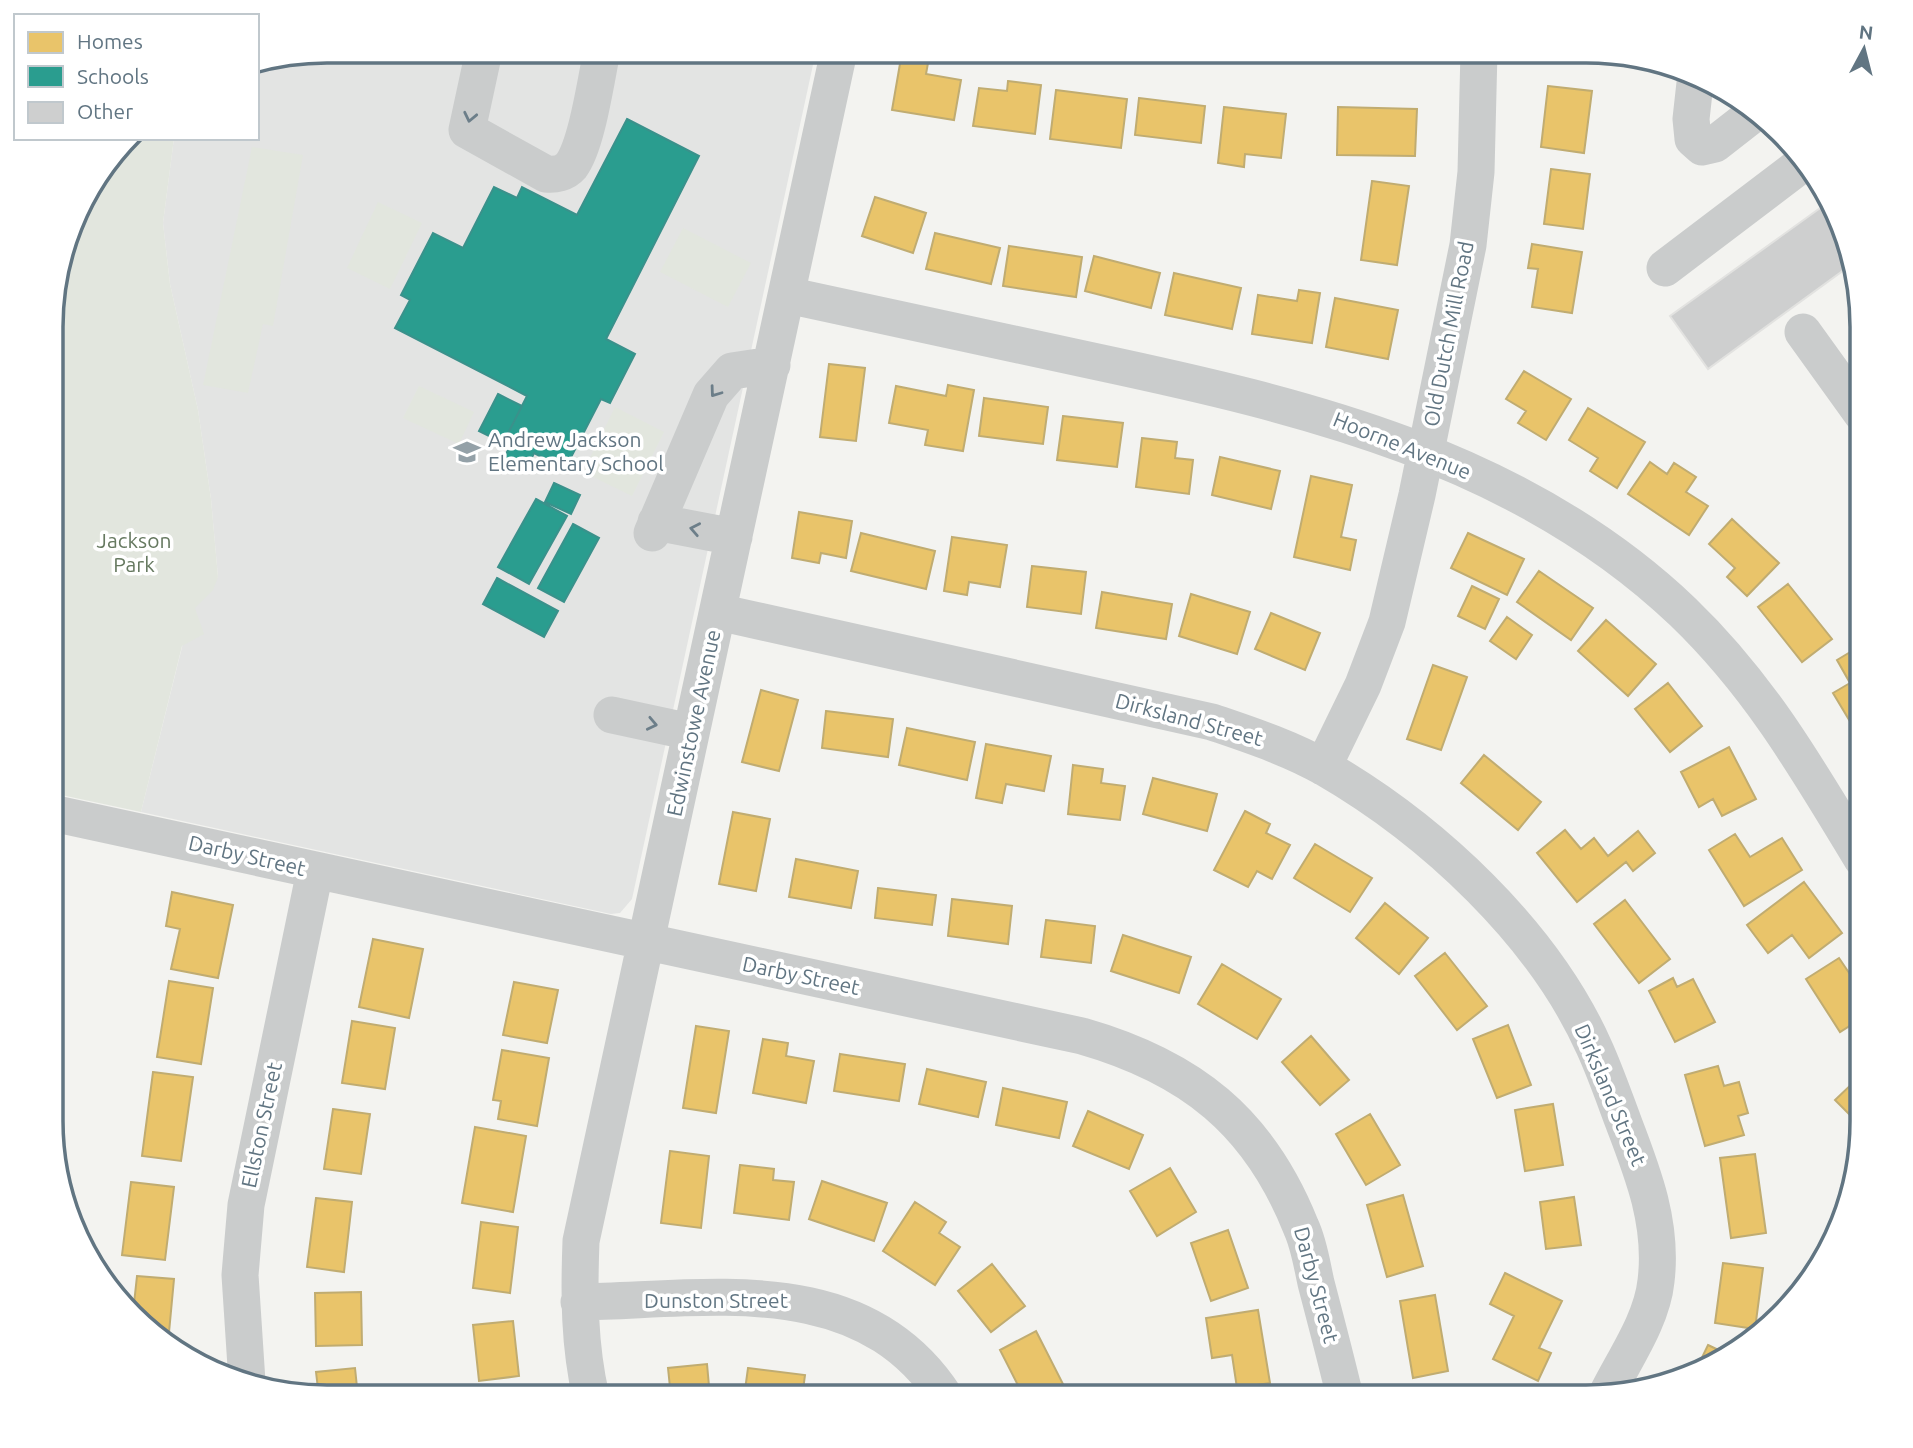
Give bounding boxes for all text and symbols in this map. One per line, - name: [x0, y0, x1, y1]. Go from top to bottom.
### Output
- legend: [14, 14, 259, 140]
- north arrow: [1829, 14, 1899, 84]
- text: N: [1858, 20, 1874, 44]
- text: Homes: [77, 29, 143, 53]
- text: Schools: [77, 64, 149, 88]
- text: Other: [77, 99, 133, 123]
- one-way arrow: [463, 111, 478, 123]
- street label: Old Dutch Mill Road: [1418, 239, 1478, 428]
- one-way arrow: [710, 385, 723, 397]
- street label: Hoorne Avenue: [1330, 407, 1475, 484]
- place label: Andrew Jackson Elementary School: [488, 427, 664, 475]
- school or university icon: Andrew Jackson Elementary School: [452, 437, 482, 467]
- one-way arrow: [689, 523, 701, 538]
- park label: Jackson Park: [97, 528, 171, 576]
- street label: Edwinstowe Avenue: [662, 627, 725, 818]
- street label: Dirksland Street: [1113, 688, 1266, 750]
- one-way arrow: [646, 715, 658, 730]
- street label: Darby Street: [186, 830, 308, 880]
- street label: Darby Street: [740, 951, 862, 999]
- street label: Dirksland Street: [1570, 1020, 1652, 1169]
- street label: Ellston Street: [236, 1060, 286, 1190]
- street label: Darby Street: [1290, 1224, 1344, 1346]
- street label: Dunston Street: [644, 1288, 788, 1312]

